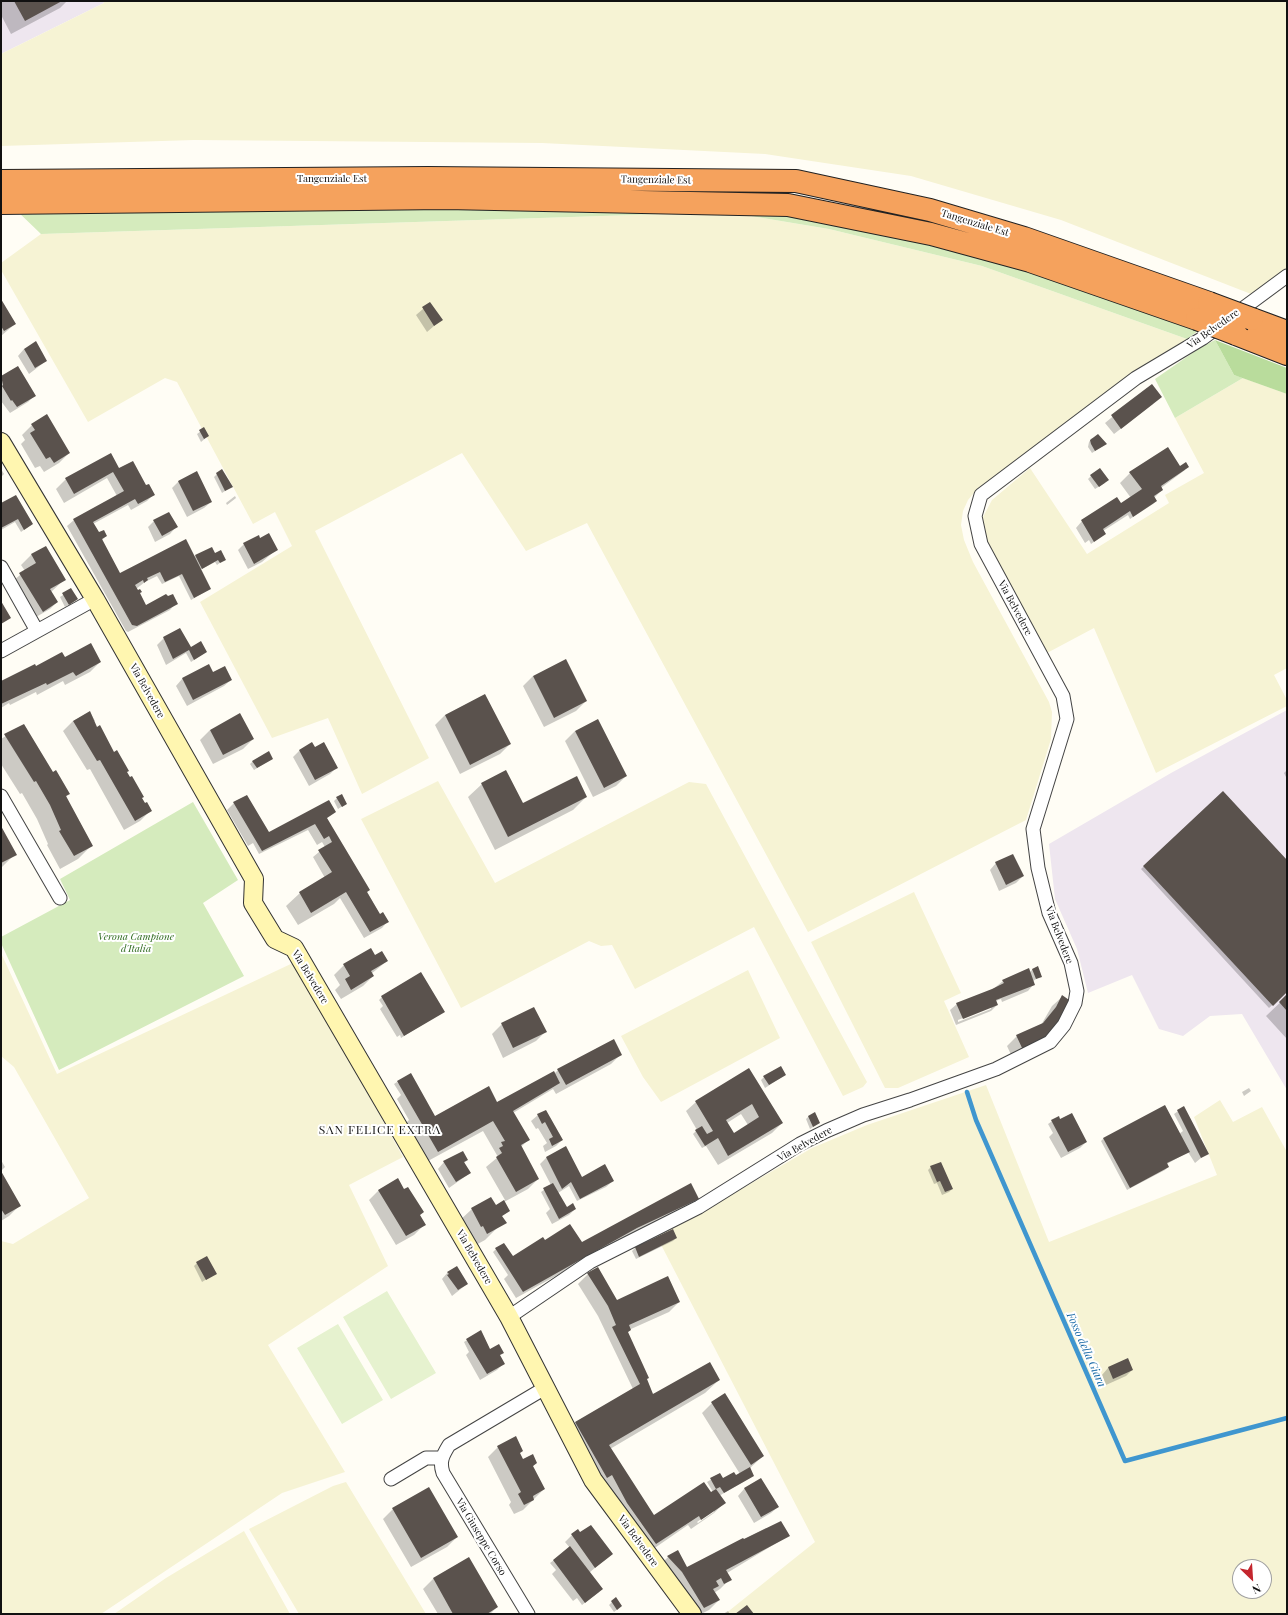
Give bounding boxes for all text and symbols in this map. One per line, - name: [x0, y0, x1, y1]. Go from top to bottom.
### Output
- street label: Tangenziale Est: [297, 173, 367, 185]
- street label: Tangenziale Est: [621, 173, 691, 187]
- street label: Tangenziale Est: [940, 207, 1010, 239]
- street label: Via Belvedere: [1185, 307, 1241, 351]
- street label: Via Belvedere: [995, 578, 1035, 638]
- street label: Via Belvedere: [127, 662, 167, 720]
- street label: Via Belvedere: [1043, 905, 1075, 965]
- park label: Verona Campione d'Italia: [98, 931, 174, 954]
- street label: Via Belvedere: [289, 948, 331, 1006]
- district label: SAN FELICE EXTRA: [319, 1123, 441, 1137]
- street label: Via Belvedere: [776, 1124, 834, 1164]
- street label: Via Belvedere: [454, 1228, 494, 1286]
- water label: Fosso della Giara: [1064, 1311, 1108, 1389]
- street label: Via Giuseppe Corso: [453, 1496, 509, 1578]
- street label: Via Belvedere: [615, 1513, 661, 1569]
- north arrow: [1232, 1559, 1272, 1599]
- text: N: [1250, 1581, 1264, 1598]

